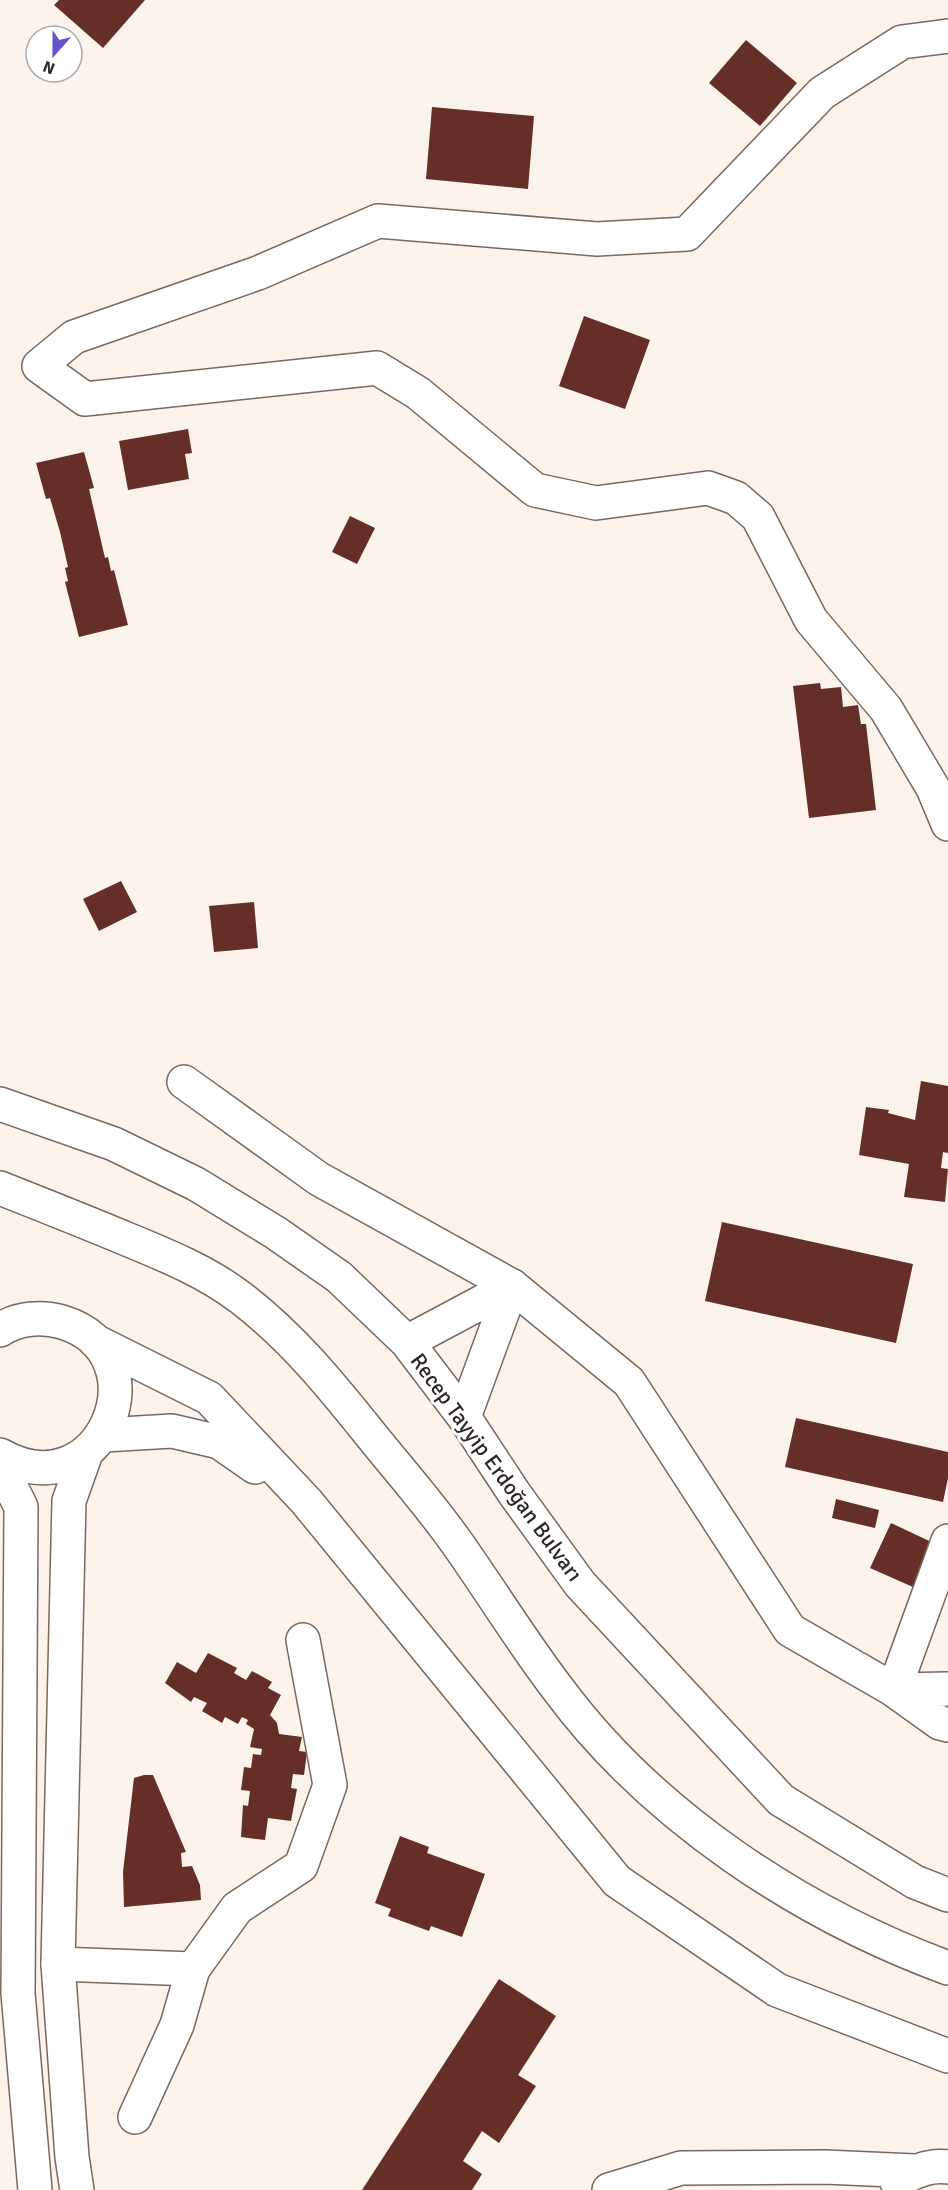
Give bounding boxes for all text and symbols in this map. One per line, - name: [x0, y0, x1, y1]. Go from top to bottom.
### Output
- north arrow: [24, 24, 84, 84]
- text: N: [40, 56, 58, 78]
- street label: Recep Tayyip Erdoğan Bulvarı: [405, 1348, 588, 1587]

